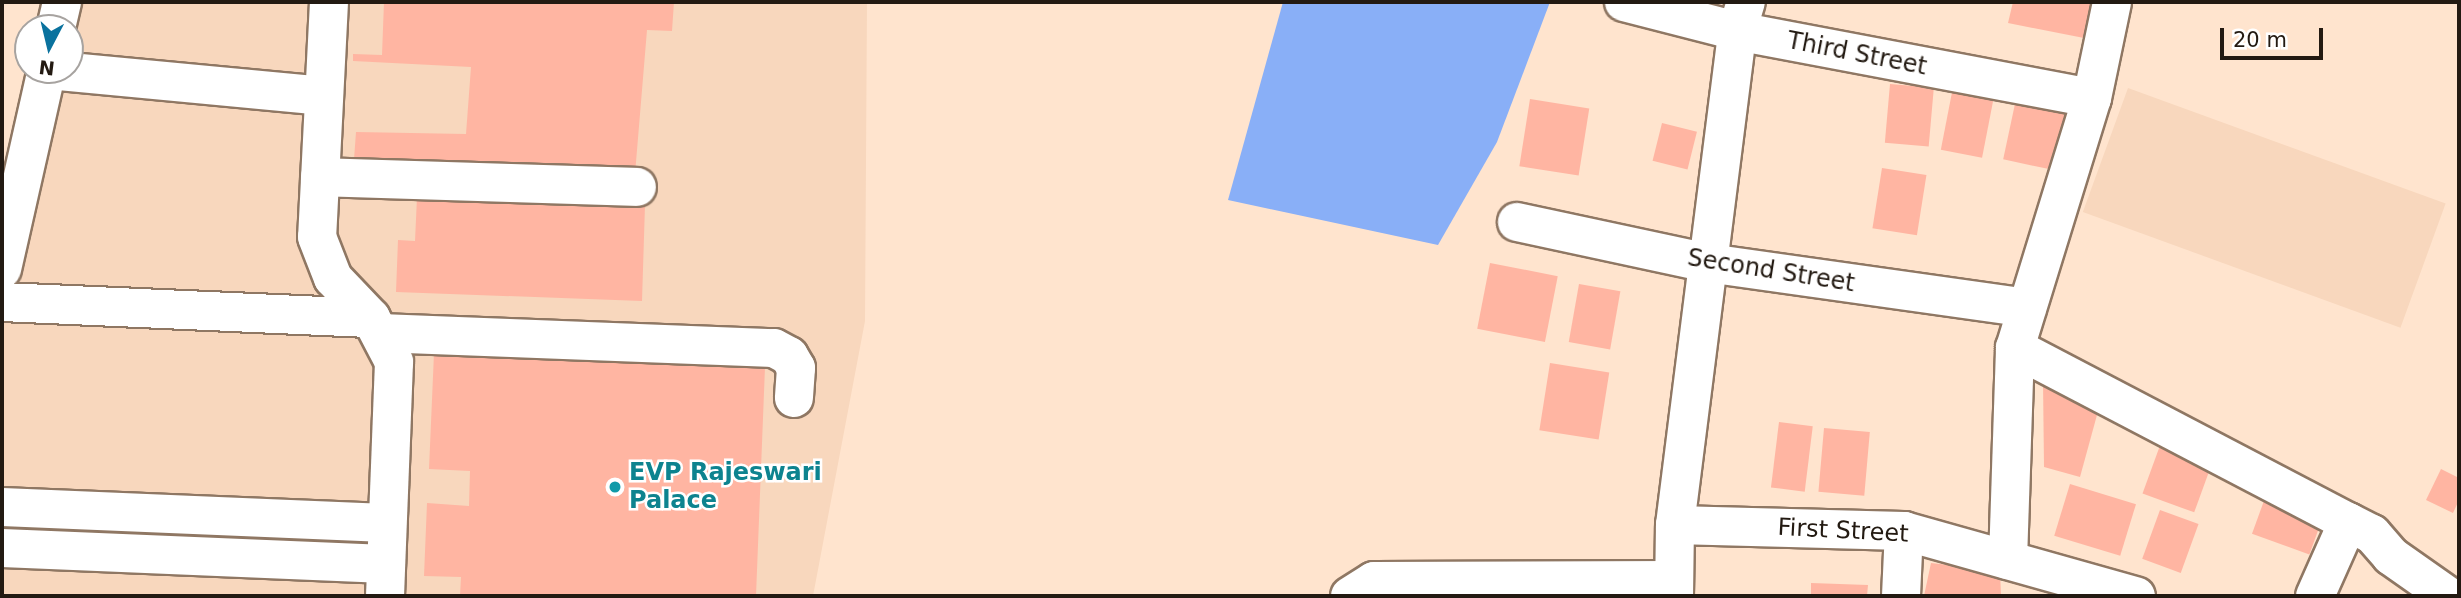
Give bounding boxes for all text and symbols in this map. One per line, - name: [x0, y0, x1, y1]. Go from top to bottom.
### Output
- north arrow: [14, 14, 84, 84]
- scale bar: [2223, 14, 2326, 58]
- street label: Third Street: [1785, 26, 1929, 82]
- text: 20 m: [2233, 28, 2287, 52]
- text: N: [37, 56, 56, 80]
- street label: Second Street: [1685, 244, 1857, 298]
- place label: EVP Rajeswari Palace: [629, 459, 822, 515]
- marker: EVP Rajeswari Palace: [607, 479, 623, 495]
- street label: First Street: [1777, 513, 1909, 549]

